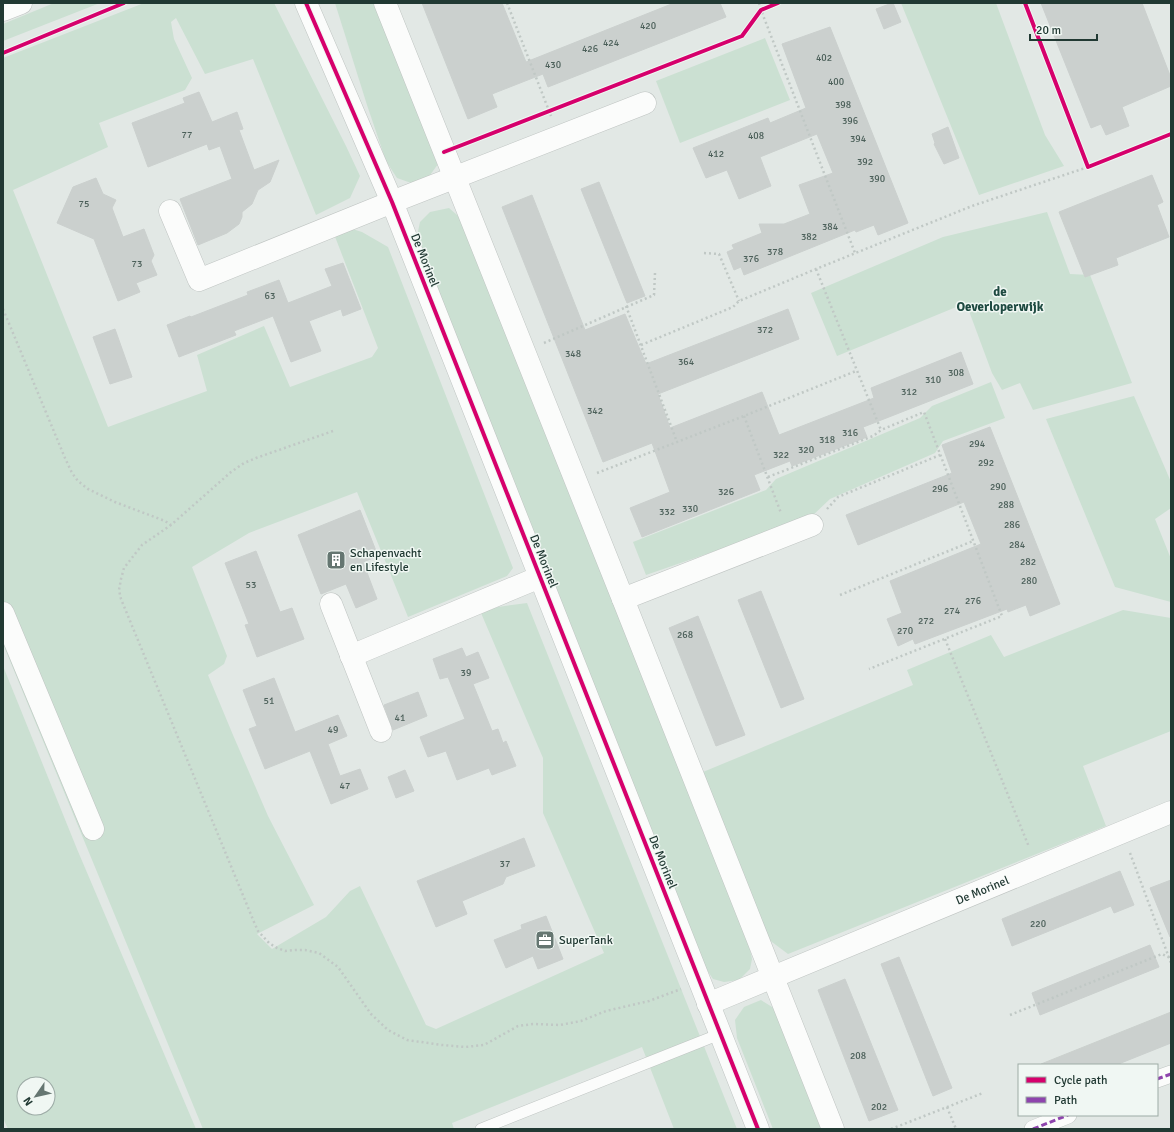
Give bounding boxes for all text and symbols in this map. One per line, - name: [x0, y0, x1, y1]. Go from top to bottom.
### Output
- scale bar: [1030, 16, 1097, 42]
- house number: 420: [640, 20, 656, 32]
- text: 20 m: [1036, 23, 1061, 38]
- house number: 424: [603, 37, 620, 49]
- house number: 426: [582, 43, 598, 55]
- house number: 402: [816, 52, 832, 64]
- house number: 430: [545, 59, 561, 71]
- house number: 400: [828, 76, 844, 88]
- house number: 398: [835, 99, 851, 111]
- house number: 396: [842, 115, 858, 127]
- house number: 77: [182, 129, 192, 141]
- house number: 408: [748, 130, 764, 142]
- house number: 394: [850, 133, 867, 145]
- house number: 412: [708, 148, 724, 160]
- house number: 392: [857, 156, 873, 168]
- house number: 390: [869, 173, 885, 185]
- house number: 75: [79, 198, 89, 210]
- house number: 384: [822, 221, 839, 233]
- street label: De Morinel: [407, 231, 442, 290]
- house number: 382: [801, 231, 817, 243]
- house number: 378: [767, 246, 783, 258]
- house number: 376: [743, 253, 759, 265]
- house number: 73: [132, 258, 142, 270]
- district label: de Oeverloperwijk: [956, 284, 1044, 315]
- house number: 63: [265, 290, 275, 302]
- house number: 372: [757, 324, 773, 336]
- house number: 348: [565, 348, 581, 360]
- house number: 364: [678, 356, 695, 368]
- house number: 308: [948, 367, 964, 379]
- house number: 310: [925, 374, 941, 386]
- house number: 312: [901, 386, 917, 398]
- house number: 342: [587, 405, 603, 417]
- house number: 316: [842, 427, 858, 439]
- house number: 318: [819, 434, 835, 446]
- house number: 294: [969, 438, 986, 450]
- house number: 320: [798, 444, 814, 456]
- house number: 322: [773, 449, 789, 461]
- house number: 292: [978, 457, 994, 469]
- house number: 290: [990, 481, 1006, 493]
- house number: 296: [932, 483, 948, 495]
- house number: 326: [718, 486, 734, 498]
- house number: 288: [998, 499, 1014, 511]
- house number: 330: [682, 503, 698, 515]
- house number: 332: [659, 506, 675, 518]
- house number: 286: [1004, 519, 1020, 531]
- street label: De Morinel: [526, 532, 561, 591]
- house number: 284: [1009, 539, 1026, 551]
- place label: Schapenvacht en Lifestyle: [350, 546, 422, 575]
- building icon: Schapenvacht en Lifestyle: [325, 549, 347, 571]
- house number: 282: [1020, 556, 1036, 568]
- house number: 280: [1021, 575, 1037, 587]
- house number: 53: [246, 579, 256, 591]
- house number: 276: [965, 595, 981, 607]
- house number: 274: [944, 605, 961, 617]
- house number: 272: [918, 615, 934, 627]
- house number: 270: [897, 625, 913, 637]
- house number: 268: [677, 629, 693, 641]
- house number: 39: [461, 667, 471, 679]
- house number: 51: [264, 695, 274, 707]
- house number: 41: [395, 712, 405, 724]
- house number: 49: [328, 724, 338, 736]
- house number: 47: [340, 780, 350, 792]
- street label: De Morinel: [645, 833, 680, 892]
- house number: 37: [500, 858, 510, 870]
- street label: De Morinel: [954, 873, 1012, 908]
- house number: 220: [1030, 918, 1046, 930]
- office icon: SuperTank: [534, 929, 556, 951]
- place label: SuperTank: [559, 933, 613, 948]
- house number: 208: [850, 1050, 866, 1062]
- legend: [1018, 1064, 1158, 1116]
- text: Cycle path: [1054, 1073, 1107, 1088]
- north arrow: [16, 1076, 56, 1116]
- text: Path: [1054, 1093, 1077, 1108]
- text: N: [21, 1095, 36, 1108]
- house number: 202: [871, 1101, 887, 1113]

